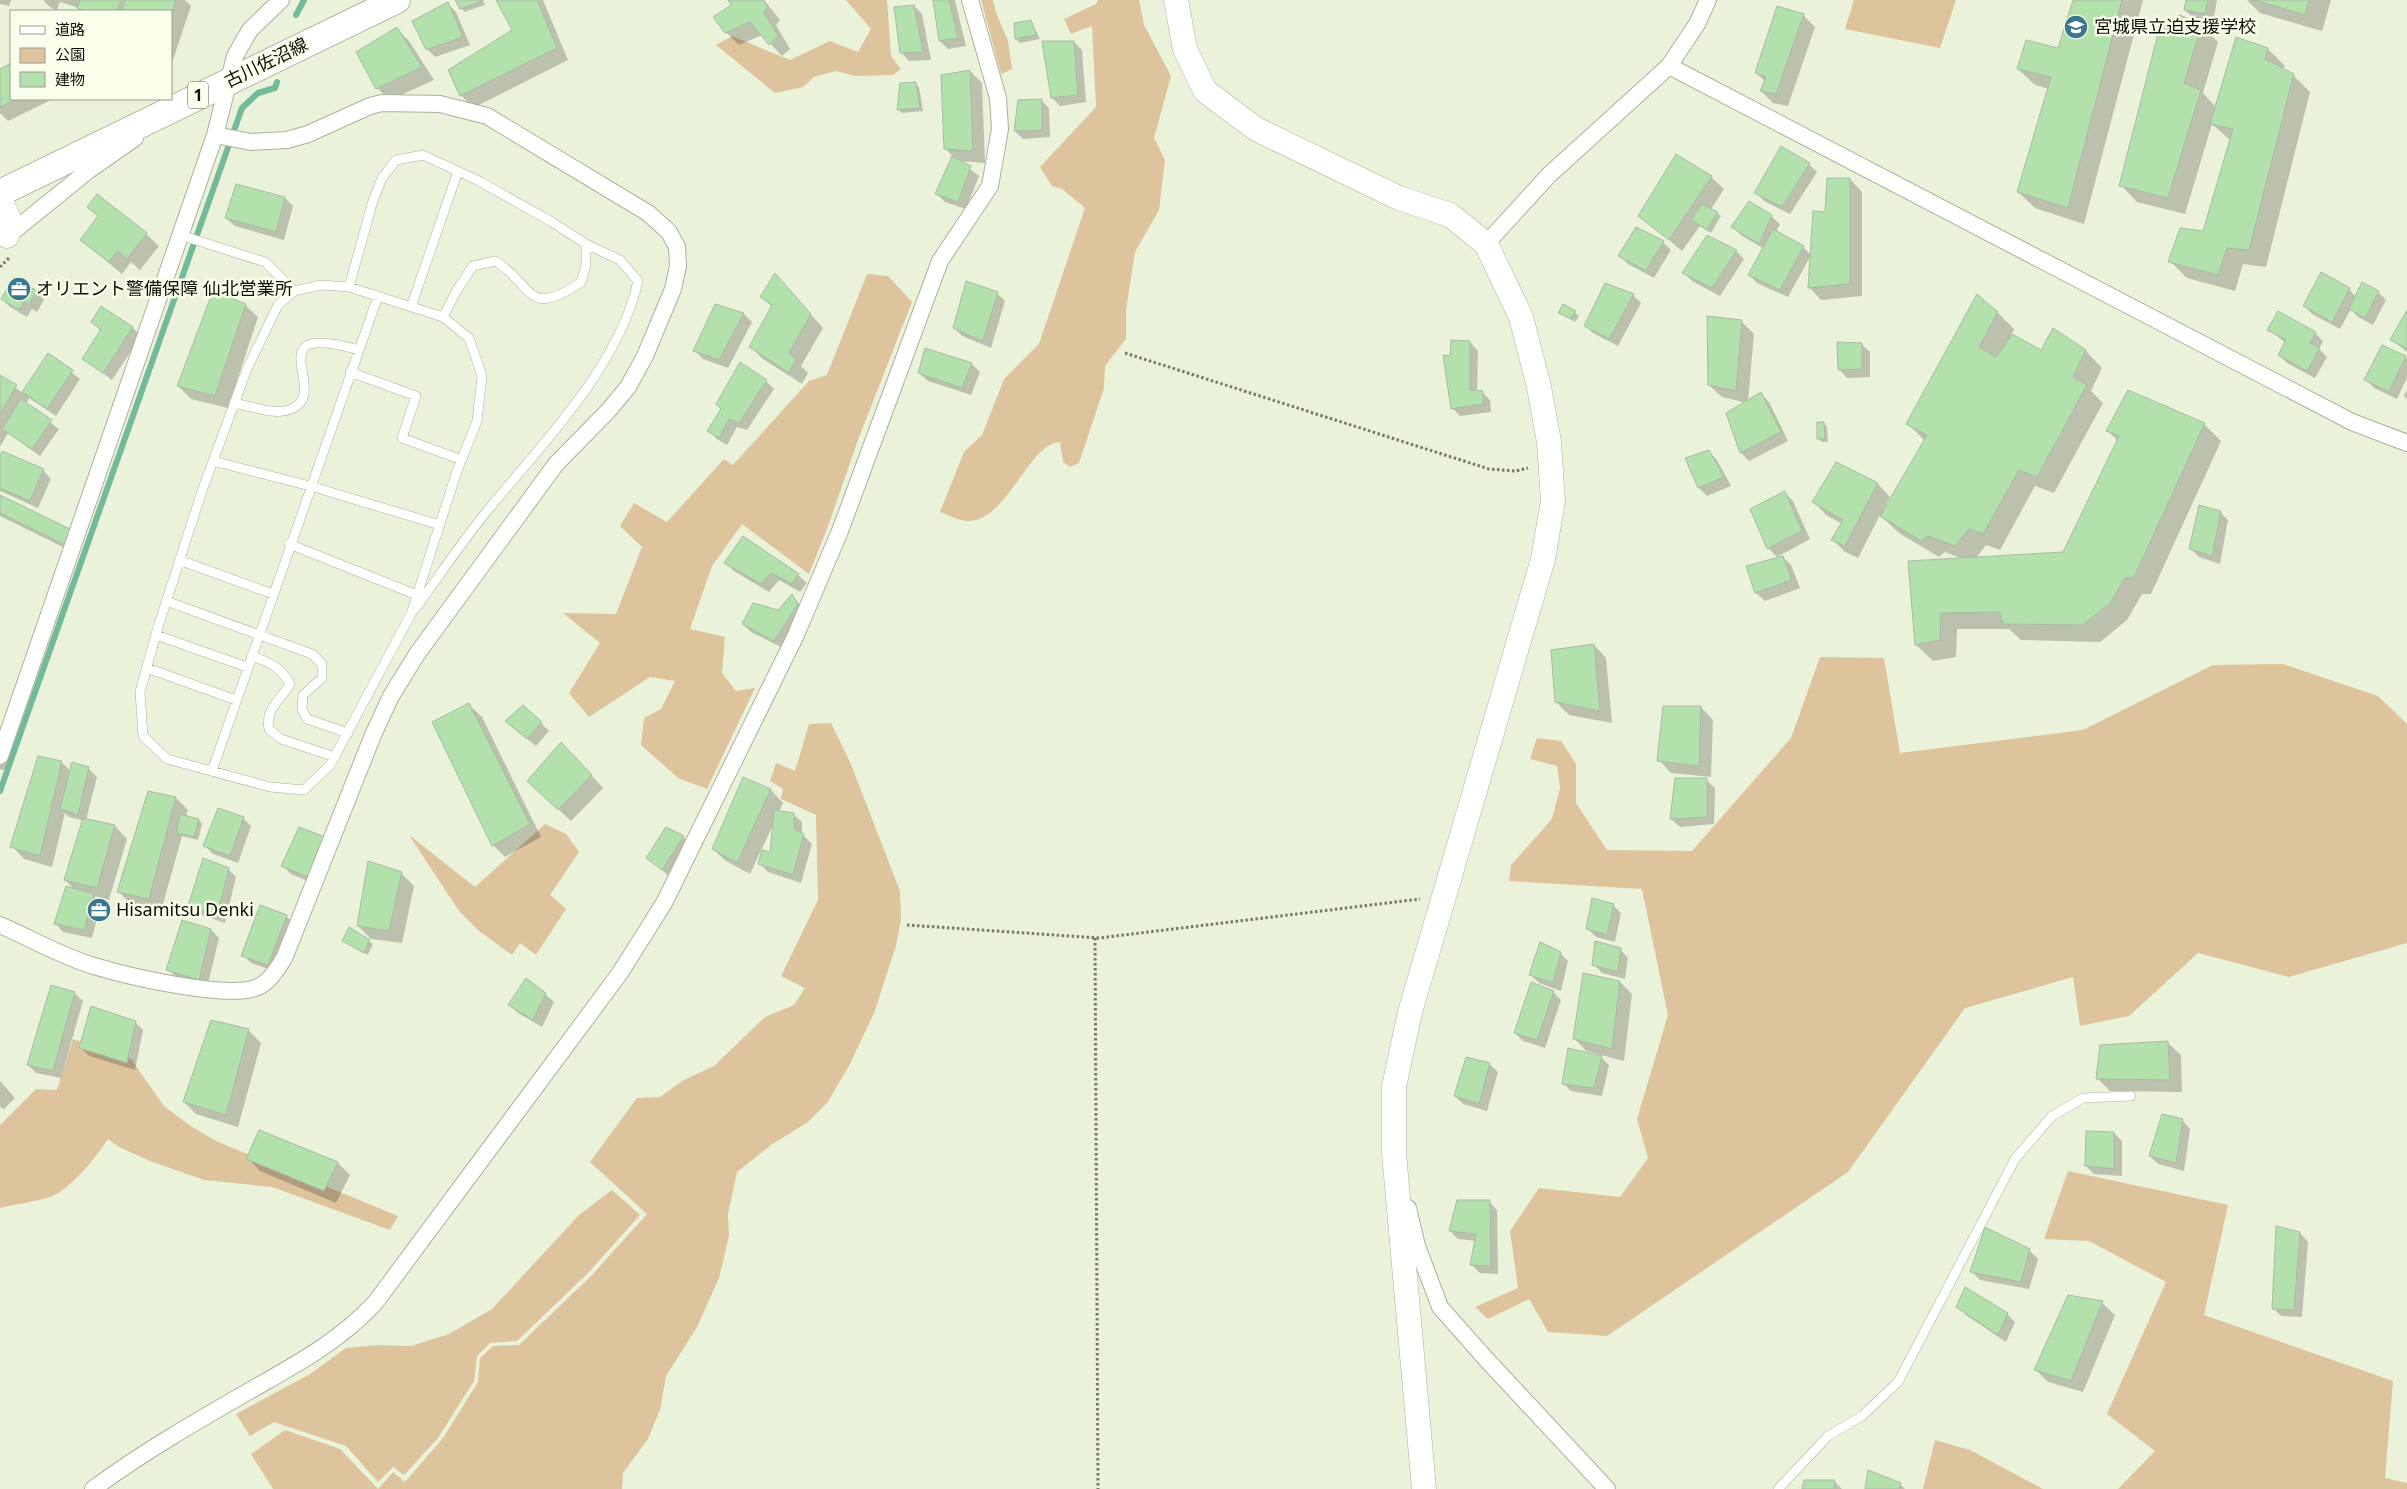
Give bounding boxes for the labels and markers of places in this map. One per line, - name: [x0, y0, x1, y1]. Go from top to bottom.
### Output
- school or university icon: 宮城県立迫支援学校: [2063, 14, 2089, 40]
- place label: 宮城県立迫支援学校: [2094, 14, 2256, 38]
- office icon: オリエント警備保障 仙北営業所: [6, 276, 32, 302]
- place label: オリエント警備保障 仙北営業所: [36, 276, 293, 300]
- office icon: Hisamitsu Denki: [86, 897, 112, 923]
- place label: Hisamitsu Denki: [116, 897, 254, 921]

